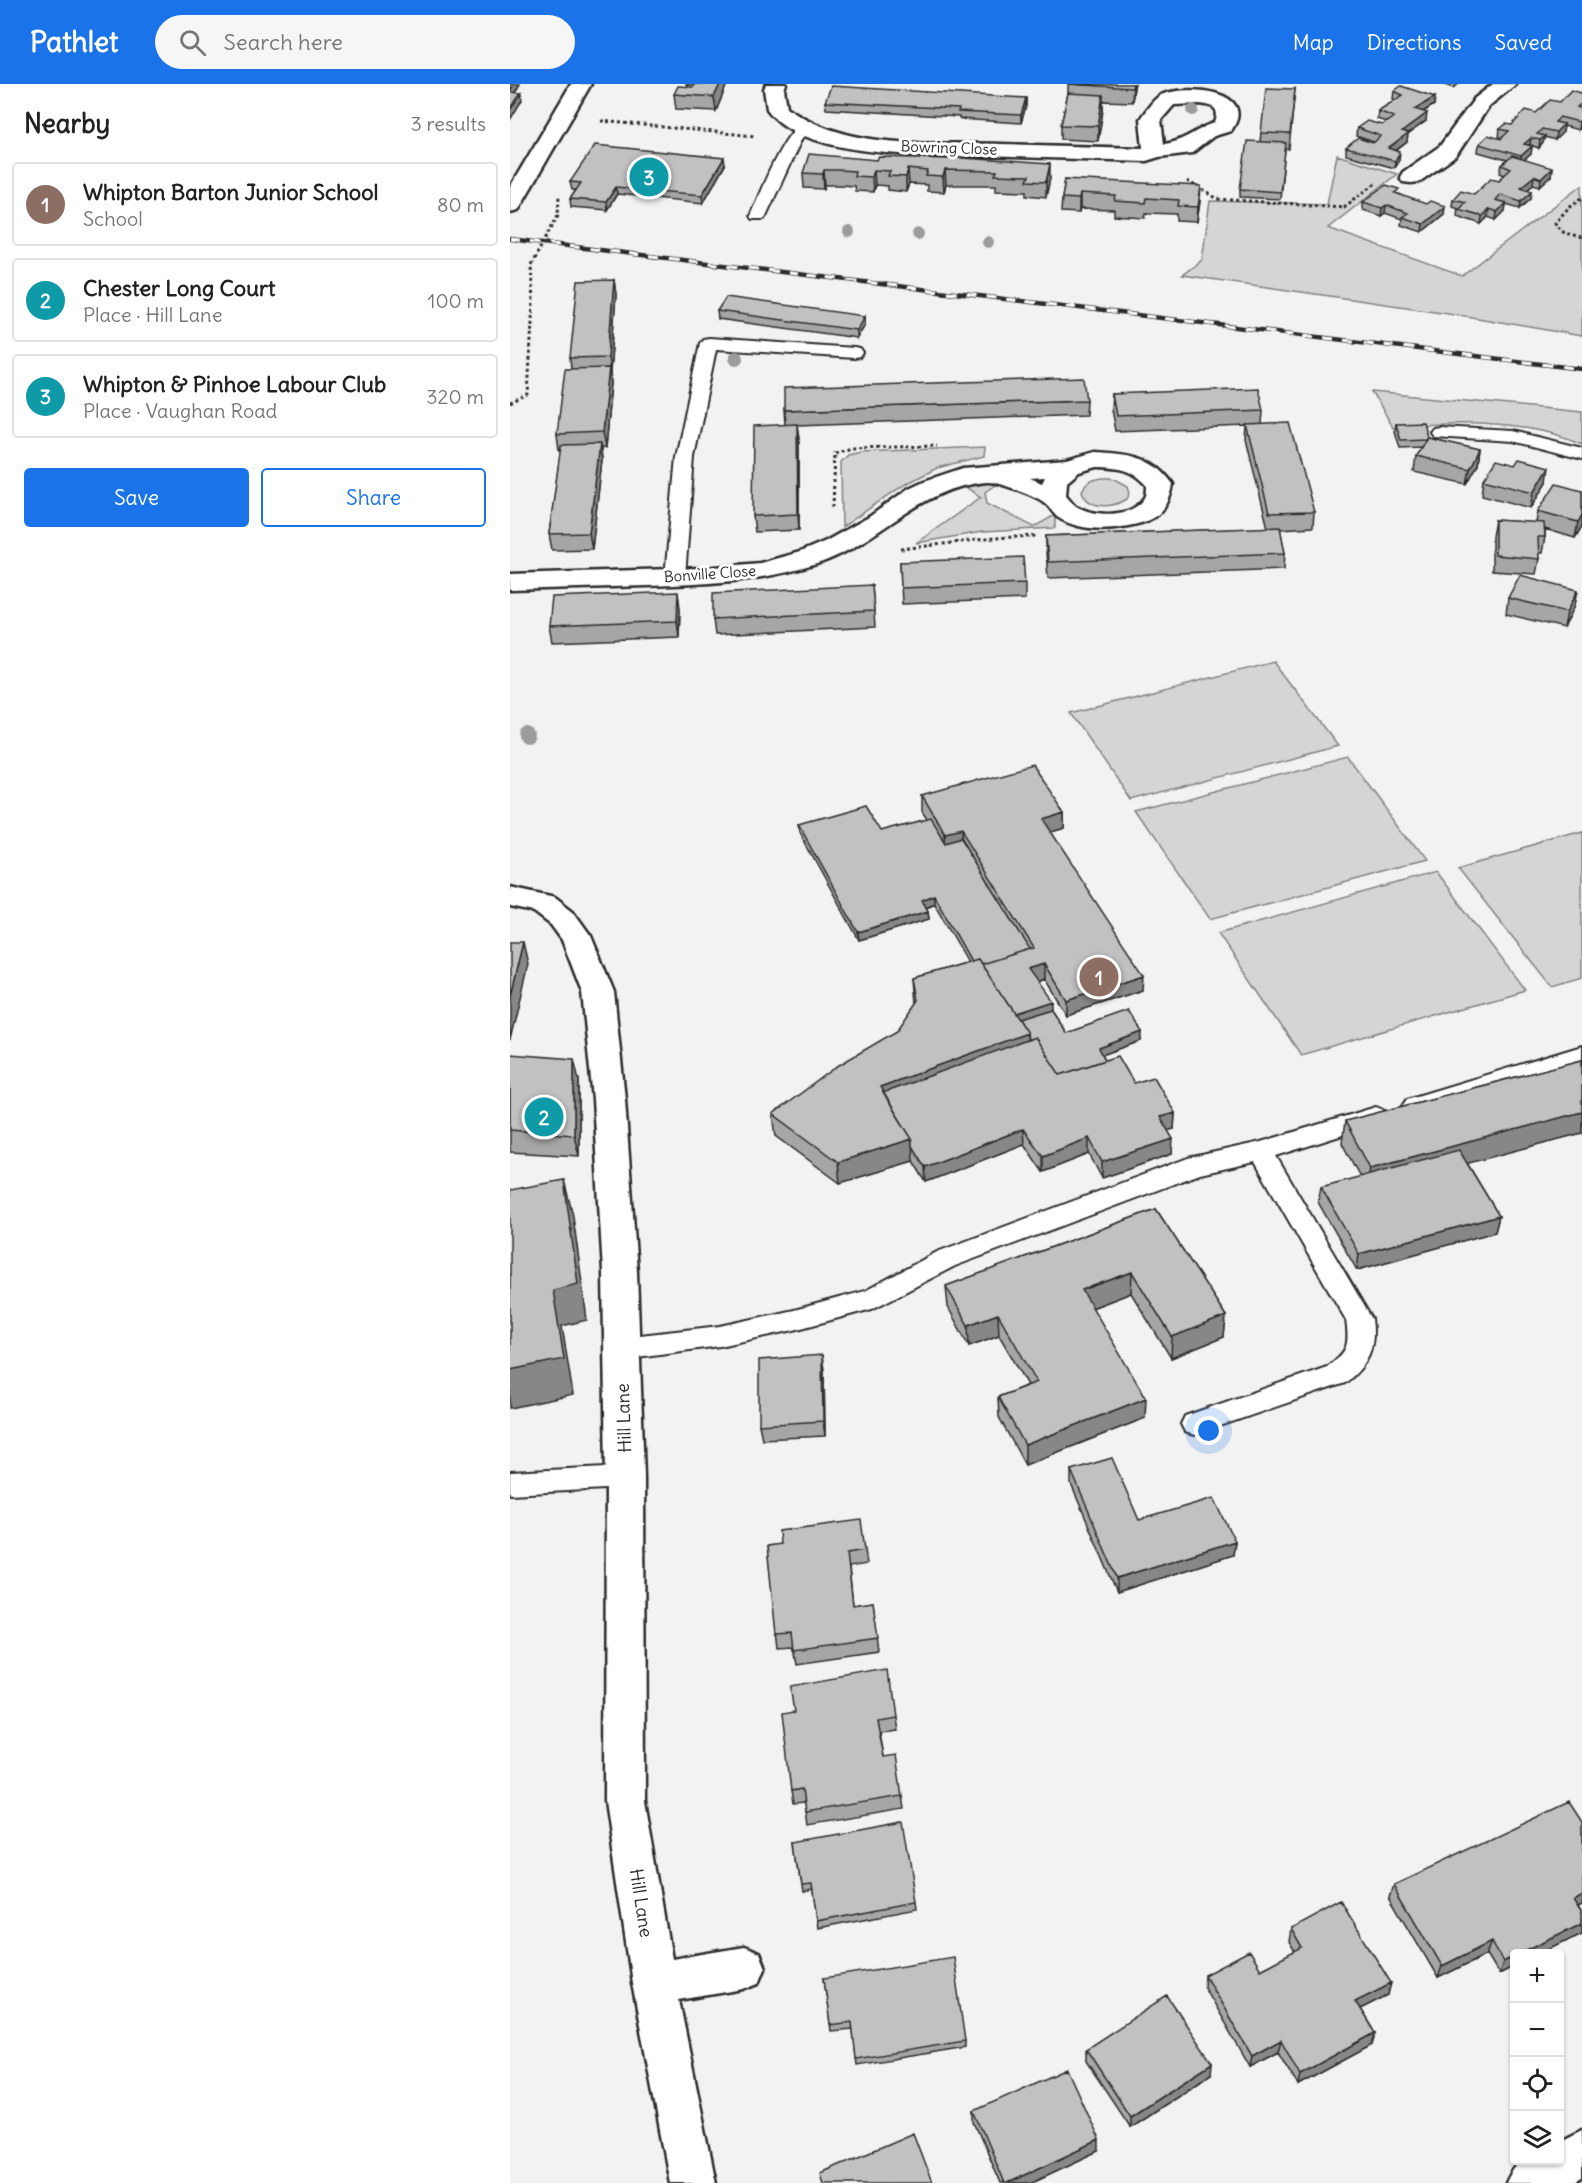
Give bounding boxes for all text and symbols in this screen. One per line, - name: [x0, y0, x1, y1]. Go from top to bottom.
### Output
- search box: [155, 15, 575, 69]
- text: Pathlet: [30, 24, 119, 60]
- icon: search: [176, 26, 209, 59]
- text: Search here: [224, 28, 343, 56]
- text: Map: [1293, 29, 1334, 56]
- text: Directions: [1367, 29, 1461, 56]
- text: Saved: [1494, 29, 1552, 56]
- text: Nearby: [24, 107, 110, 140]
- text: 3 results: [410, 111, 486, 136]
- street label: Bowring Close: [900, 136, 998, 159]
- pin: 3: [630, 154, 668, 200]
- text: Whipton Barton Junior School: [83, 178, 378, 206]
- text: 1: [42, 192, 49, 217]
- text: 80 m: [437, 192, 484, 217]
- text: School: [83, 206, 143, 231]
- text: Chester Long Court: [83, 274, 275, 302]
- text: 2: [40, 288, 51, 313]
- text: 100 m: [427, 288, 484, 313]
- text: Place · Hill Lane: [83, 302, 222, 327]
- text: Whipton & Pinhoe Labour Club: [83, 370, 386, 398]
- text: 3: [40, 384, 51, 409]
- text: 320 m: [426, 384, 484, 409]
- text: Place · Vaughan Road: [83, 398, 277, 423]
- button: Save: [24, 468, 249, 527]
- button: Share: [261, 468, 486, 527]
- street label: Bonville Close: [663, 561, 757, 586]
- pin: 1: [1080, 954, 1118, 1000]
- pin: 2: [525, 1094, 564, 1140]
- street label: Hill Lane: [611, 1383, 636, 1453]
- your location: [1194, 1416, 1223, 1445]
- street label: Hill Lane: [625, 1867, 658, 1939]
- map controls: [1510, 1949, 1564, 2165]
- button: +: [1510, 1949, 1564, 2003]
- button: −: [1510, 2003, 1564, 2057]
- button: locate: [1510, 2057, 1564, 2111]
- button: layers: [1510, 2111, 1564, 2165]

